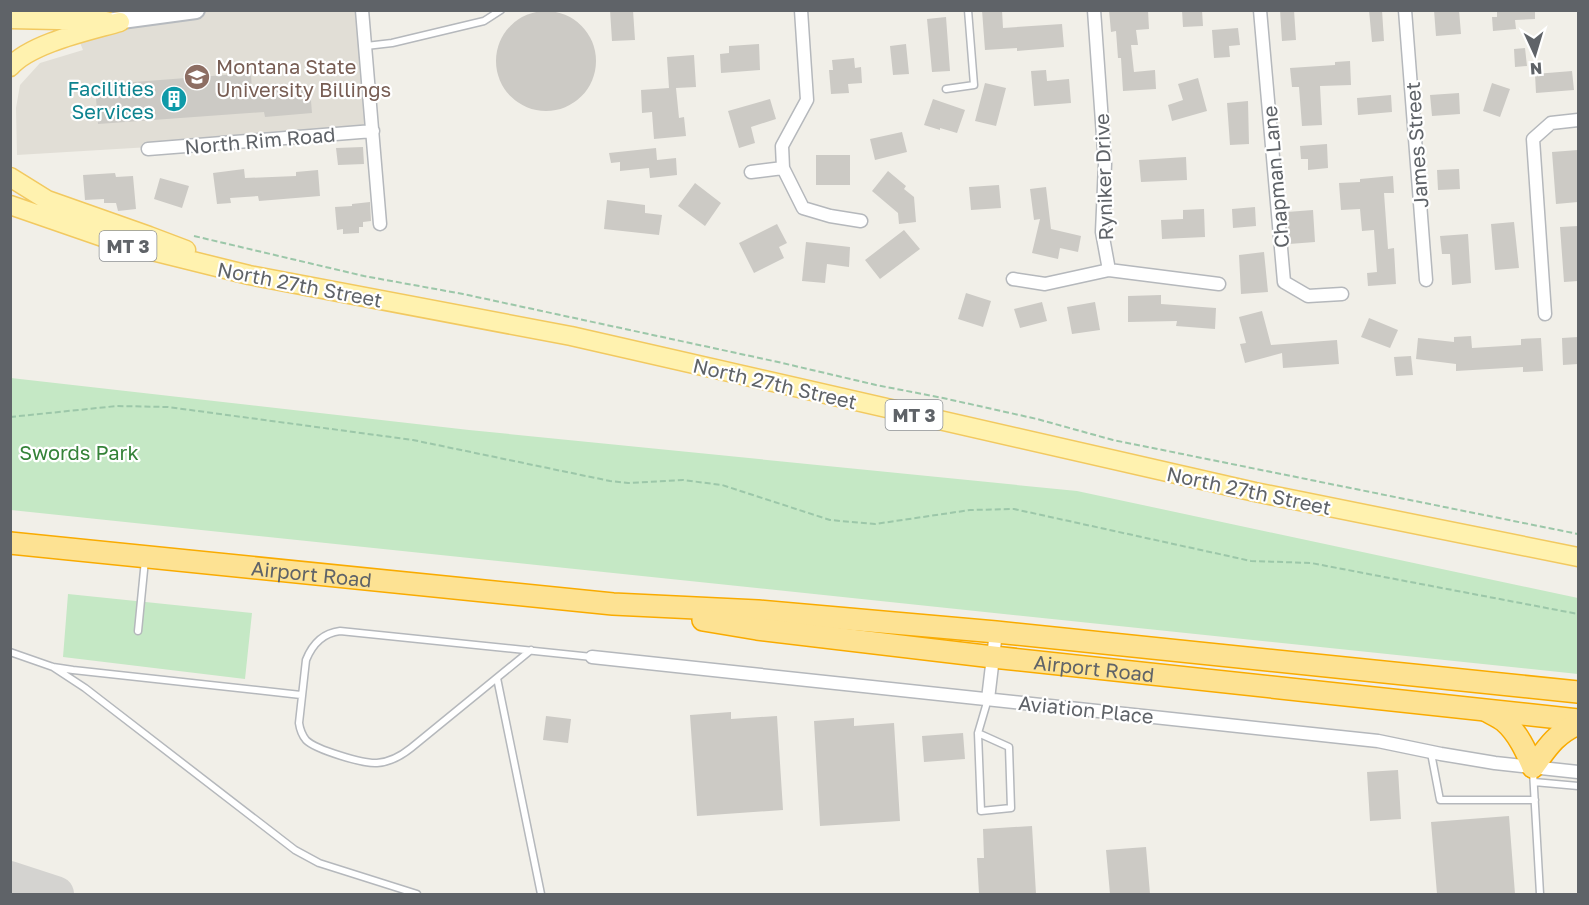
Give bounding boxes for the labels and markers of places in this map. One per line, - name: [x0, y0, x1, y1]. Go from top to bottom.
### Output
- place label: Montana State University Billings: [216, 54, 391, 101]
- school or university icon: Montana State University Billings: [182, 62, 212, 92]
- place label: Facilities Services: [68, 76, 154, 123]
- building icon: Facilities Services: [159, 84, 189, 114]

